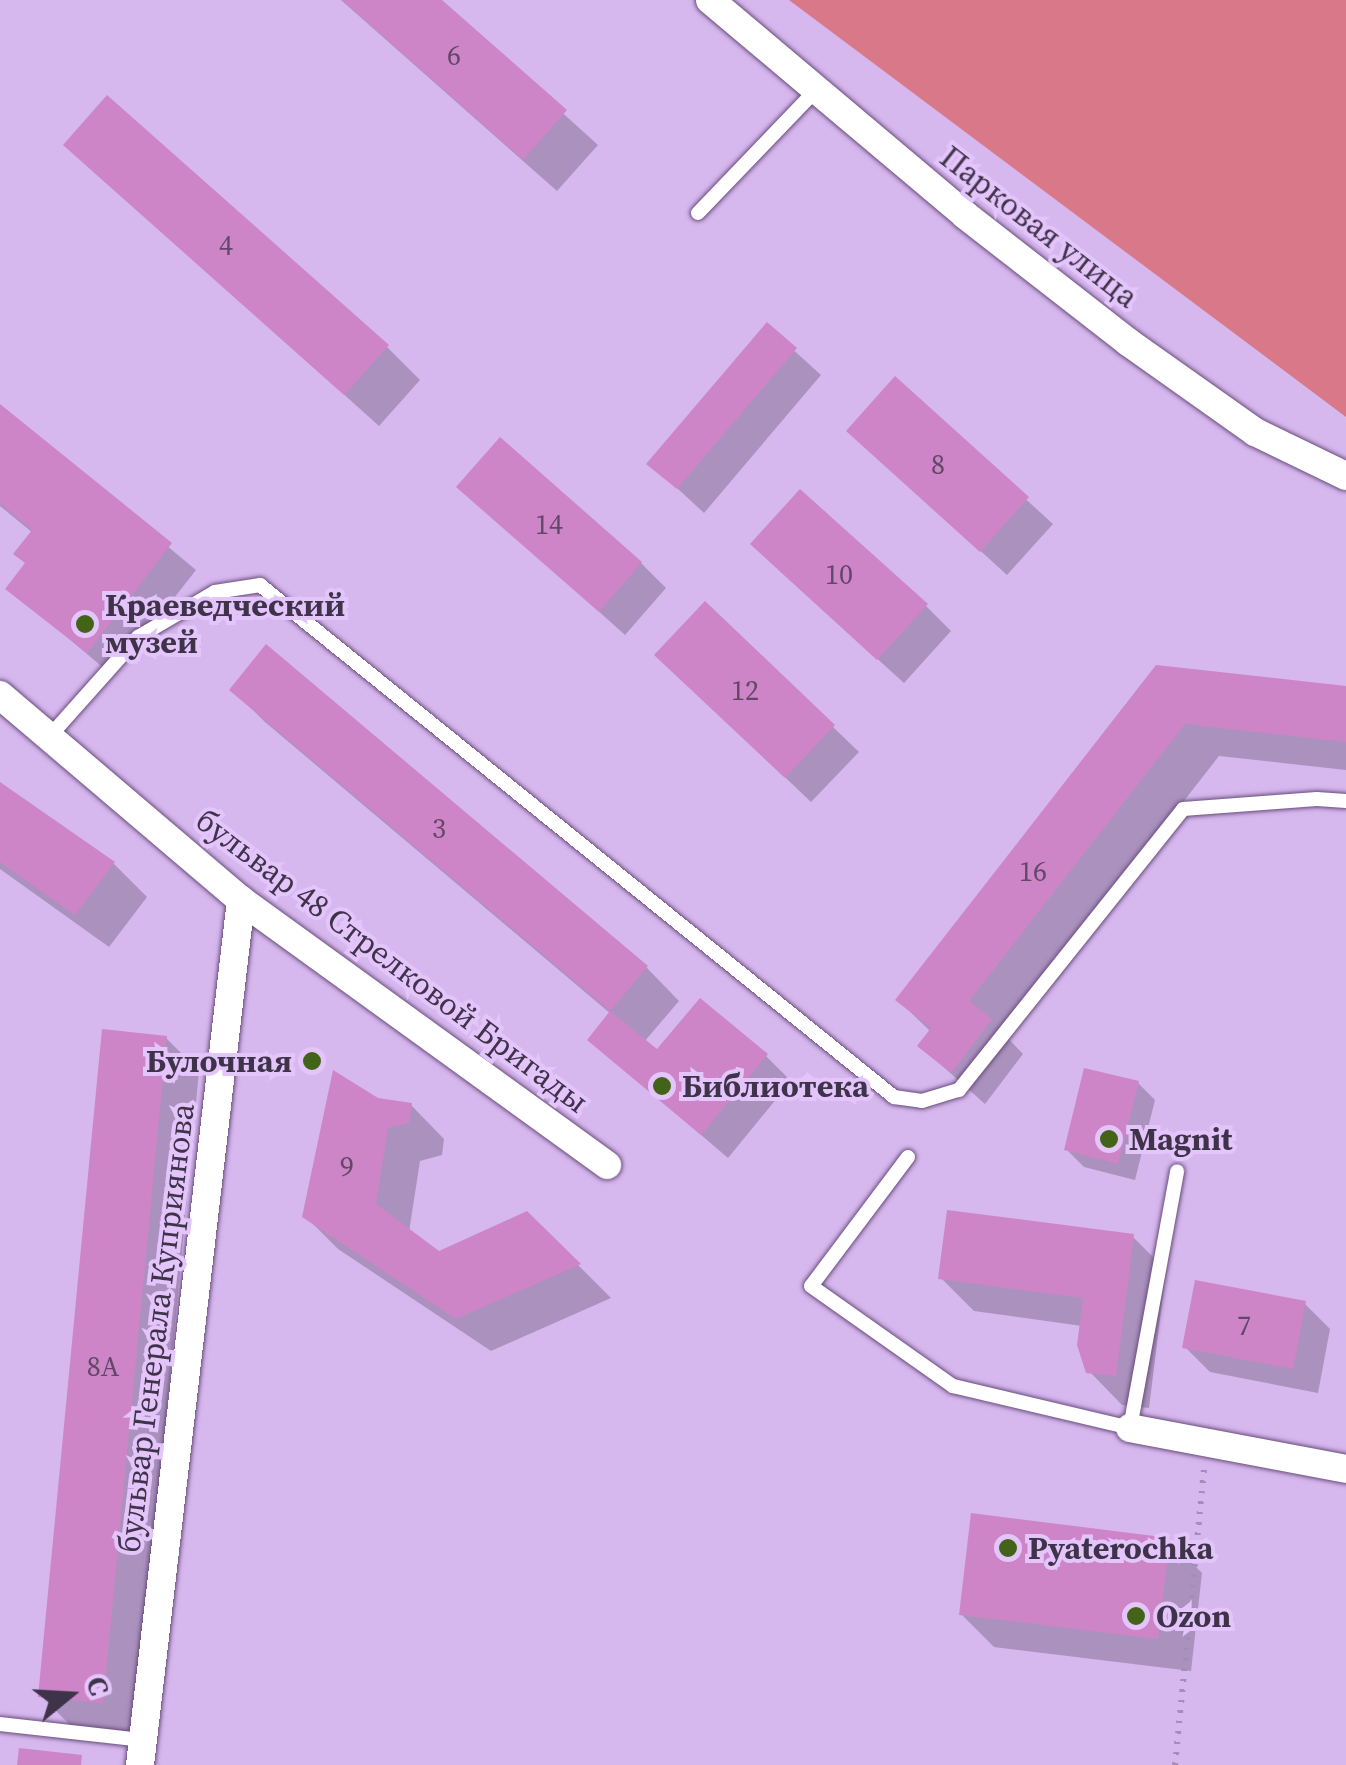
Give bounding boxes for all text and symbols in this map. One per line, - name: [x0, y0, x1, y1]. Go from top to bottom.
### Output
- house number: 6: [447, 38, 461, 72]
- street label: Парковая улица: [932, 138, 1146, 316]
- house number: 4: [219, 228, 233, 262]
- house number: 8: [931, 447, 945, 481]
- house number: 14: [535, 507, 563, 541]
- house number: 10: [825, 557, 853, 591]
- place label: Краеведческий музей: [105, 587, 345, 662]
- marker: Краеведческий музей: [74, 613, 96, 635]
- house number: 12: [731, 673, 759, 707]
- street label: бульвар 48 Стрелковой Бригады: [188, 801, 596, 1121]
- house number: 3: [432, 811, 446, 845]
- house number: 16: [1019, 854, 1047, 888]
- place label: Булочная: [146, 1042, 292, 1080]
- marker: Булочная: [301, 1050, 323, 1072]
- place label: Библиотека: [682, 1067, 869, 1105]
- marker: Библиотека: [651, 1075, 673, 1097]
- street label: бульвар Генерала Куприянова: [109, 1101, 203, 1555]
- place label: Magnit: [1129, 1120, 1232, 1158]
- marker: Magnit: [1098, 1128, 1120, 1150]
- house number: 9: [340, 1149, 354, 1183]
- house number: 7: [1237, 1308, 1251, 1342]
- house number: 8А: [87, 1349, 119, 1383]
- place label: Pyaterochka: [1028, 1529, 1213, 1567]
- marker: Pyaterochka: [997, 1537, 1019, 1559]
- place label: Ozon: [1156, 1597, 1231, 1635]
- marker: Ozon: [1125, 1605, 1147, 1627]
- north arrow: [20, 1645, 120, 1745]
- text: С: [78, 1672, 119, 1700]

